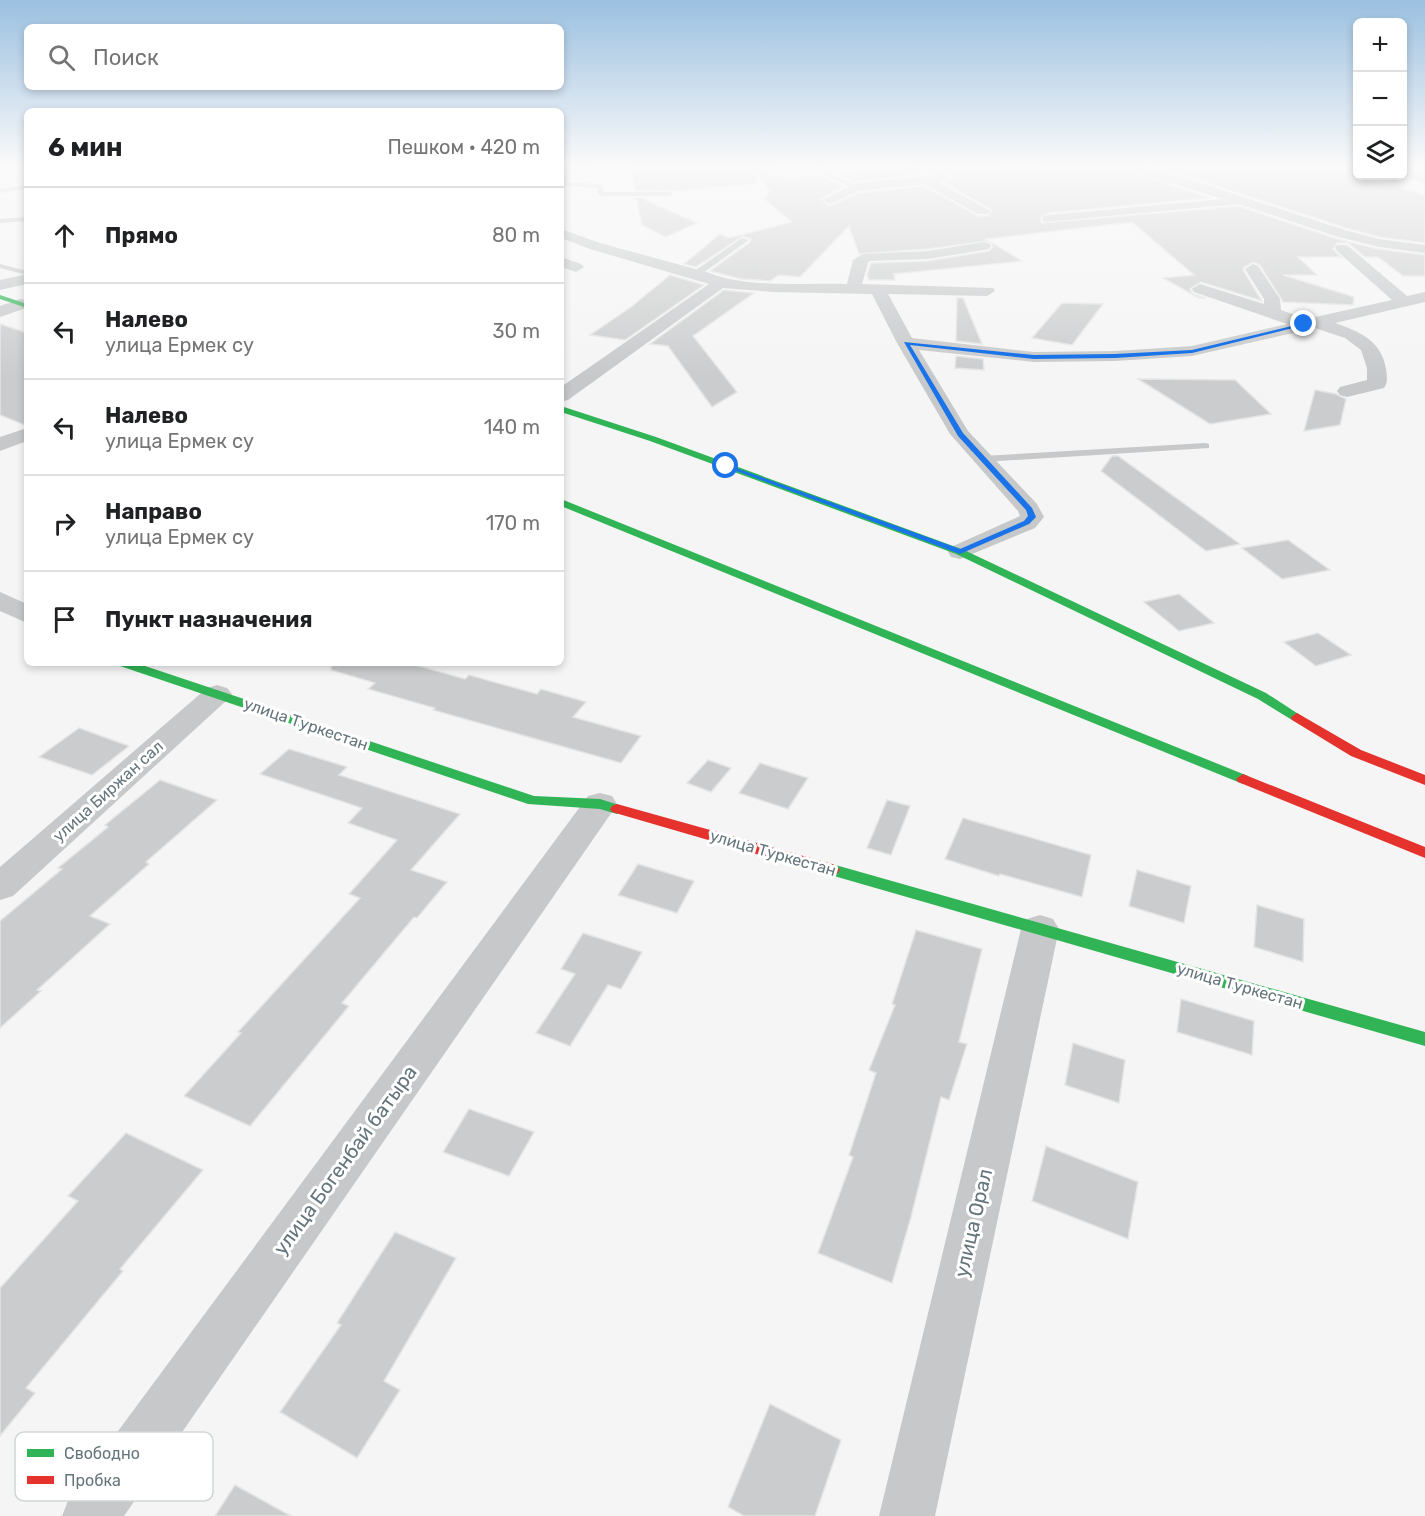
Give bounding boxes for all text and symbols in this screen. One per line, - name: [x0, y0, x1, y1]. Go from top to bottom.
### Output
- map controls: [1353, 18, 1407, 180]
- button: +: [1353, 18, 1407, 72]
- search box: [24, 24, 564, 90]
- icon: search: [45, 41, 78, 74]
- text: Поиск: [93, 44, 159, 71]
- button: −: [1353, 72, 1407, 126]
- button: layers: [1353, 126, 1407, 180]
- text: 6 мин: [48, 132, 122, 163]
- text: Пешком · 420 m: [387, 135, 540, 159]
- icon: ahead: [48, 219, 81, 252]
- text: Прямо: [105, 222, 178, 249]
- text: 80 m: [492, 223, 540, 247]
- text: Налево: [105, 306, 188, 333]
- route end: [1290, 310, 1316, 336]
- icon: left: [48, 315, 81, 348]
- text: 30 m: [493, 319, 540, 343]
- text: улица Ермек су: [105, 333, 254, 357]
- text: Налево: [105, 402, 188, 429]
- icon: left: [48, 411, 81, 444]
- text: 140 m: [484, 415, 540, 439]
- text: улица Ермек су: [105, 429, 254, 453]
- route start: [712, 452, 738, 478]
- text: Направо: [105, 498, 202, 525]
- icon: right: [48, 507, 81, 540]
- text: 170 m: [486, 511, 540, 535]
- text: улица Ермек су: [105, 525, 254, 549]
- icon: arrive: [48, 603, 81, 636]
- text: Пункт назначения: [105, 606, 313, 633]
- street label: улица Туркестан: [241, 694, 371, 754]
- street label: улица Биржан сал: [49, 737, 167, 845]
- street label: улица Туркестан: [708, 826, 838, 880]
- street label: улица Туркестан: [1175, 959, 1305, 1013]
- street label: улица Богенбай батыра: [268, 1061, 422, 1259]
- street label: улица Орал: [949, 1166, 997, 1280]
- legend: [15, 1432, 213, 1501]
- text: Свободно: [64, 1444, 140, 1463]
- text: Пробка: [64, 1471, 121, 1490]

